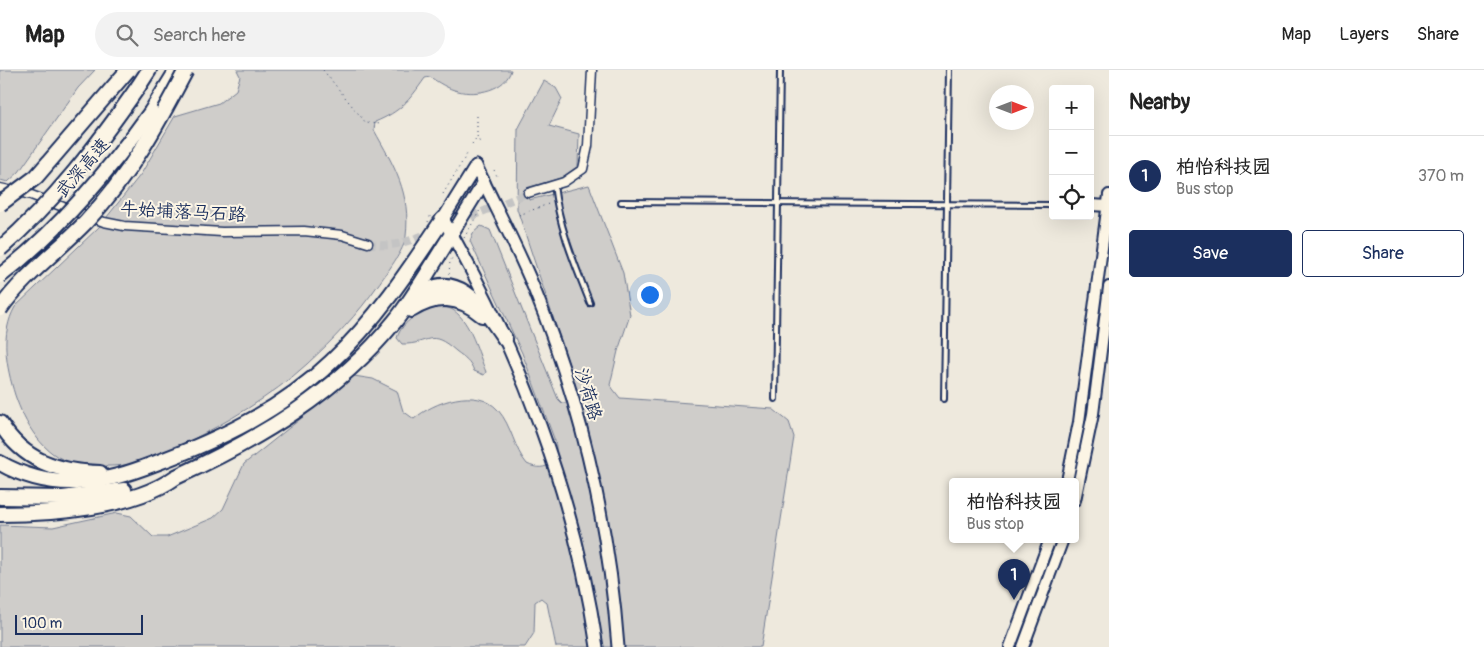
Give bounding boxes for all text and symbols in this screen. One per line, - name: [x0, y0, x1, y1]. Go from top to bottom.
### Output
- search box: [95, 12, 445, 57]
- text: Map: [25, 20, 65, 49]
- icon: search: [113, 21, 141, 49]
- text: Search here: [153, 23, 246, 47]
- text: Map: [1282, 23, 1311, 46]
- text: Layers: [1339, 23, 1389, 46]
- text: Share: [1417, 23, 1459, 46]
- north arrow: [989, 85, 1034, 130]
- map controls: [1049, 85, 1094, 220]
- button: +: [1049, 85, 1094, 130]
- text: Nearby: [1129, 89, 1190, 116]
- button: −: [1049, 130, 1094, 175]
- street label: 武深高速: [51, 133, 115, 203]
- text: 柏怡科技园: [1176, 155, 1271, 179]
- text: 1: [1142, 166, 1148, 186]
- text: 370 m: [1418, 166, 1464, 186]
- button: locate: [1049, 175, 1094, 220]
- text: Bus stop: [1176, 179, 1234, 199]
- street label: 牛始埔落马石路: [119, 197, 247, 227]
- button: Save: [1129, 230, 1292, 277]
- button: Share: [1302, 230, 1464, 277]
- your location: [637, 282, 663, 308]
- street label: 沙荷路: [569, 365, 607, 423]
- popup: [949, 478, 1079, 543]
- text: 柏怡科技园: [966, 490, 1062, 514]
- text: Bus stop: [966, 514, 1024, 534]
- pin: 1: [998, 559, 1030, 600]
- scale bar: [15, 612, 142, 635]
- text: 100 m: [22, 615, 62, 632]

